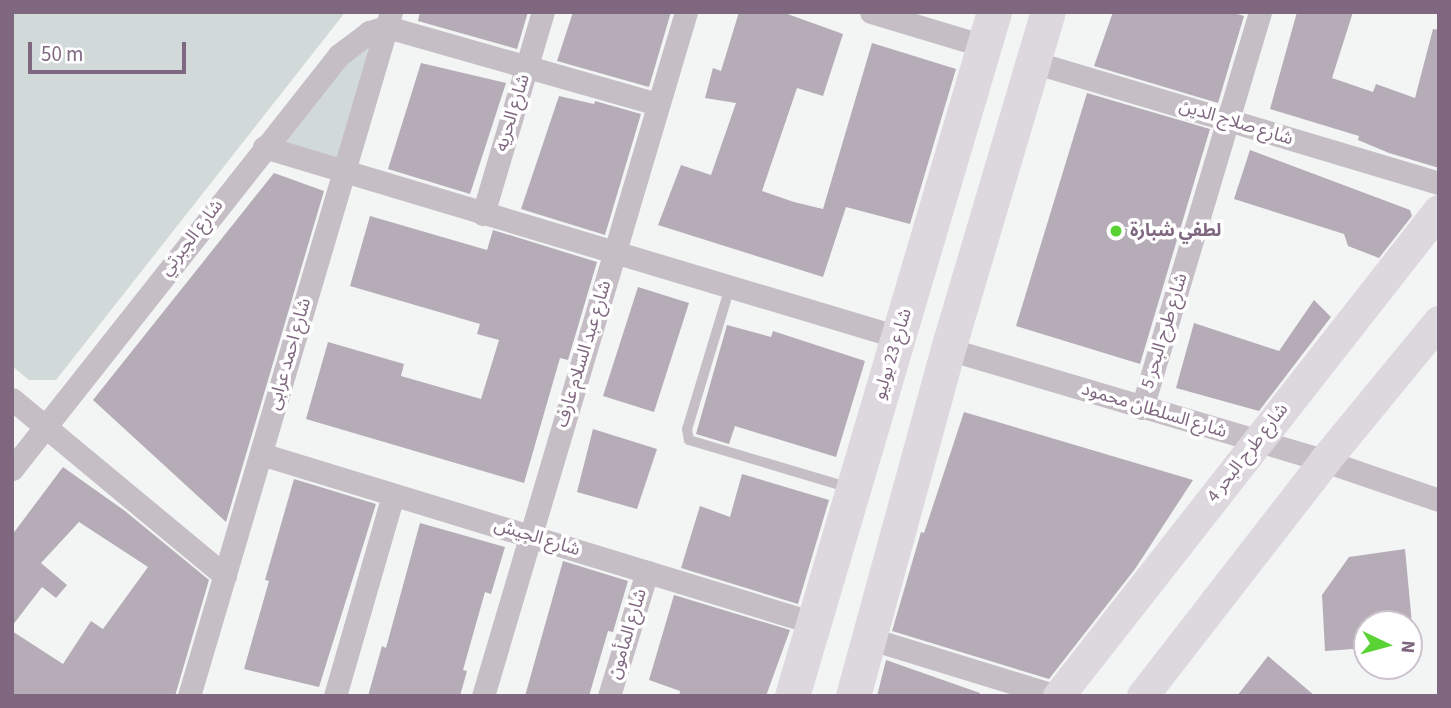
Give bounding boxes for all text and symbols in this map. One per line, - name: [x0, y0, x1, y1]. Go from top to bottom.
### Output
- scale bar: [32, 28, 189, 72]
- text: 50 m: [41, 39, 83, 69]
- street label: شارع الحريه: [491, 72, 535, 154]
- street label: شارع صلاح الدين: [1176, 95, 1296, 151]
- street label: شارع الجبرتي: [156, 196, 228, 280]
- place label: لطفي شبارة: [1130, 220, 1221, 242]
- marker: لطفي شبارة: [1108, 223, 1124, 239]
- street label: شارع طرح البحر 5: [1137, 271, 1193, 391]
- street label: شارع عبد السلام عارف: [551, 278, 617, 430]
- street label: شارع احمد عرابى: [264, 296, 316, 412]
- street label: شارع 23 يوليو: [869, 306, 917, 402]
- street label: شارع السلطان محمود: [1079, 379, 1229, 443]
- street label: شارع طرح البحر 4: [1203, 399, 1293, 507]
- street label: شارع الجيش: [491, 515, 583, 561]
- street label: شارع المأمون: [604, 586, 652, 682]
- north arrow: [1353, 610, 1423, 680]
- text: N: [1393, 639, 1421, 654]

